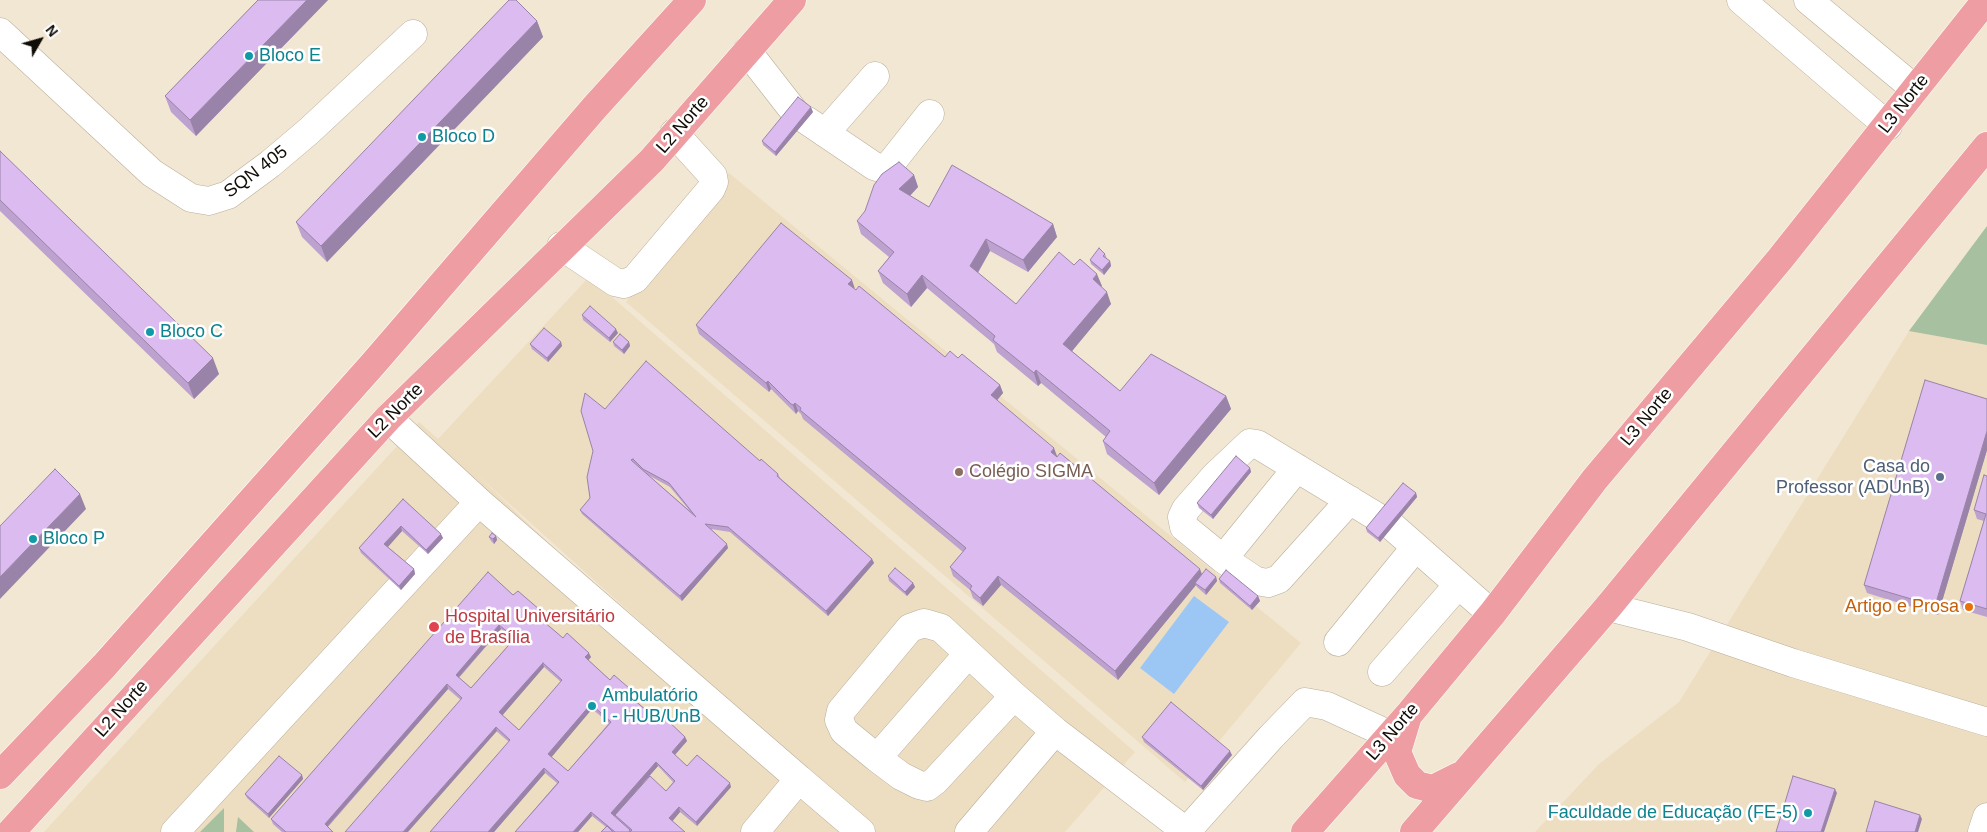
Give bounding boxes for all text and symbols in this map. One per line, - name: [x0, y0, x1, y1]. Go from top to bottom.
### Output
- north arrow: [15, 15, 65, 65]
- text: N: [42, 22, 61, 40]
- place label: Bloco E: [259, 45, 321, 67]
- marker: Bloco E: [243, 50, 255, 62]
- street label: L3 Norte: [1874, 70, 1934, 138]
- street label: L2 Norte: [652, 92, 714, 158]
- place label: Bloco D: [432, 126, 495, 148]
- marker: Bloco D: [416, 131, 428, 143]
- street label: SQN 405: [220, 141, 292, 203]
- place label: Bloco C: [160, 321, 223, 343]
- marker: Bloco C: [144, 326, 156, 338]
- street label: L2 Norte: [364, 379, 428, 443]
- street label: L3 Norte: [1617, 384, 1677, 450]
- place label: Casa do Professor (ADUnB): [1776, 456, 1930, 498]
- place label: Colégio SIGMA: [969, 461, 1093, 483]
- marker: Colégio SIGMA: [953, 466, 965, 478]
- marker: Casa do Professor (ADUnB): [1934, 471, 1946, 483]
- place label: Bloco P: [43, 528, 105, 550]
- marker: Bloco P: [27, 533, 39, 545]
- place label: Artigo e Prosa: [1845, 596, 1959, 618]
- marker: Artigo e Prosa: [1963, 601, 1975, 613]
- place label: Hospital Universitário de Brasília: [445, 606, 615, 649]
- marker: Hospital Universitário de Brasília: [427, 620, 441, 634]
- street label: L2 Norte: [91, 676, 153, 742]
- place label: Ambulatório I - HUB/UnB: [602, 685, 701, 728]
- street label: L3 Norte: [1362, 699, 1424, 765]
- marker: Ambulatório I - HUB/UnB: [586, 700, 598, 712]
- place label: Faculdade de Educação (FE-5): [1548, 802, 1798, 824]
- marker: Faculdade de Educação (FE-5): [1802, 807, 1814, 819]

